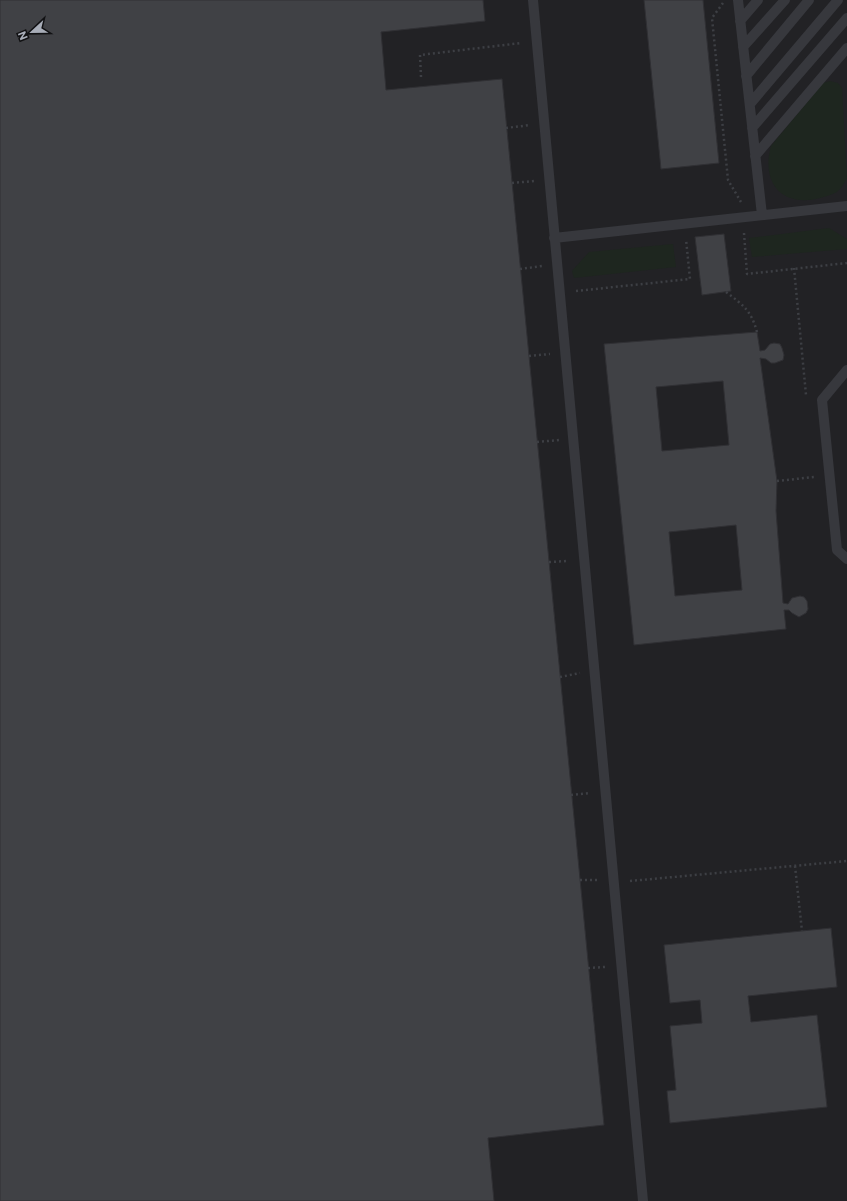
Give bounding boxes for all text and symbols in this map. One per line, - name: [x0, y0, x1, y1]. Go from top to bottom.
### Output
- north arrow: [12, 12, 52, 52]
- text: N: [15, 30, 30, 42]

